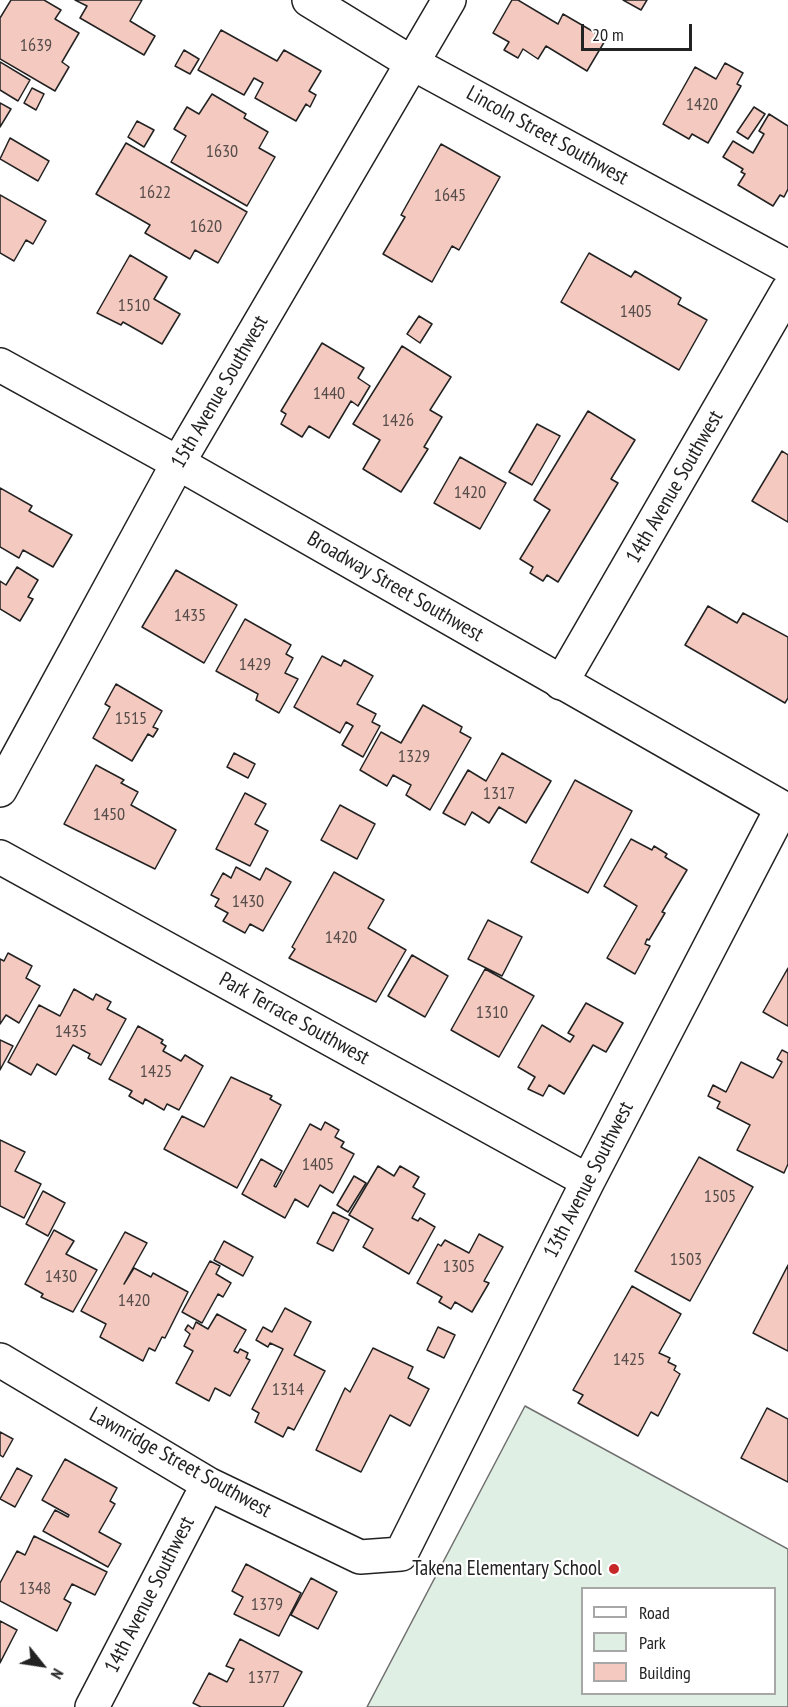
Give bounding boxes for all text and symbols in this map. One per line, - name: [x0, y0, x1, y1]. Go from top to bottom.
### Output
- scale bar: [584, 12, 695, 50]
- text: 20 m: [592, 23, 624, 46]
- house number: 1639: [20, 35, 52, 57]
- street label: Lincoln Street Southwest: [462, 81, 632, 191]
- house number: 1420: [686, 94, 718, 116]
- house number: 1630: [206, 141, 238, 163]
- house number: 1622: [139, 182, 171, 204]
- house number: 1645: [434, 185, 466, 207]
- house number: 1620: [190, 216, 222, 238]
- house number: 1510: [118, 295, 150, 317]
- house number: 1405: [620, 301, 652, 323]
- street label: 15th Avenue Southwest: [166, 311, 274, 473]
- house number: 1440: [313, 383, 345, 405]
- street label: 14th Avenue Southwest: [621, 406, 729, 568]
- house number: 1426: [382, 410, 414, 432]
- house number: 1420: [454, 482, 486, 504]
- street label: Broadway Street Southwest: [302, 526, 488, 648]
- house number: 1435: [174, 605, 206, 627]
- house number: 1429: [239, 654, 271, 676]
- house number: 1515: [115, 708, 147, 730]
- house number: 1329: [398, 746, 430, 768]
- house number: 1317: [483, 783, 515, 805]
- house number: 1450: [93, 804, 125, 826]
- house number: 1430: [232, 891, 264, 913]
- house number: 1420: [325, 927, 357, 949]
- street label: Park Terrace Southwest: [215, 967, 373, 1071]
- house number: 1310: [476, 1002, 508, 1024]
- house number: 1435: [55, 1021, 87, 1043]
- house number: 1425: [140, 1061, 172, 1083]
- street label: 13th Avenue Southwest: [539, 1098, 639, 1262]
- house number: 1405: [302, 1154, 334, 1176]
- house number: 1505: [704, 1186, 736, 1208]
- house number: 1503: [670, 1249, 702, 1271]
- house number: 1305: [443, 1256, 475, 1278]
- house number: 1430: [45, 1266, 77, 1288]
- house number: 1420: [118, 1290, 150, 1312]
- house number: 1425: [613, 1349, 645, 1371]
- house number: 1314: [272, 1379, 304, 1401]
- street label: Lawnridge Street Southwest: [85, 1403, 275, 1523]
- street label: 14th Avenue Southwest: [100, 1513, 200, 1677]
- place label: Takena Elementary School: [412, 1556, 602, 1582]
- marker: Takena Elementary School: [607, 1562, 621, 1576]
- house number: 1348: [19, 1578, 51, 1600]
- legend: [581, 1587, 776, 1695]
- house number: 1379: [251, 1594, 283, 1616]
- text: Road: [639, 1601, 670, 1624]
- text: Park: [639, 1631, 666, 1654]
- north arrow: [12, 1635, 72, 1695]
- text: Building: [639, 1661, 691, 1684]
- text: N: [47, 1665, 68, 1683]
- house number: 1377: [248, 1667, 280, 1689]

